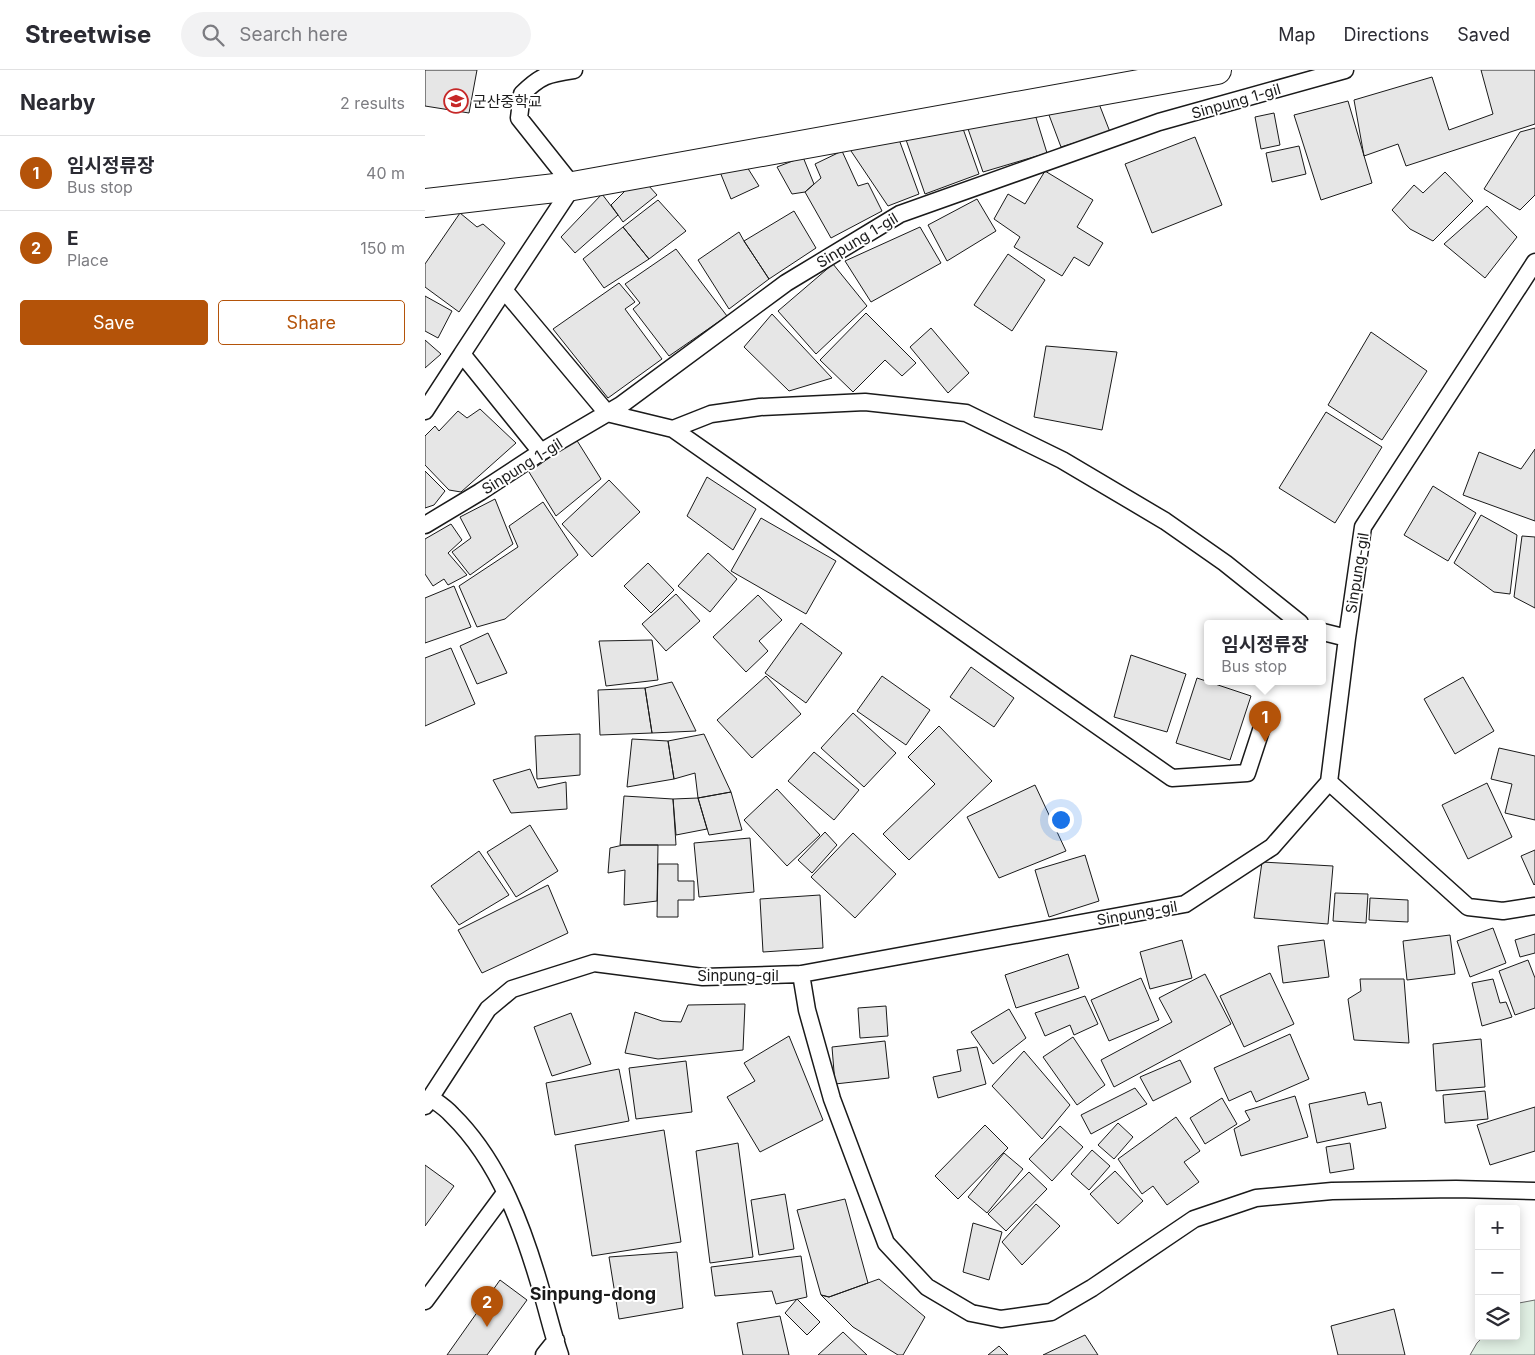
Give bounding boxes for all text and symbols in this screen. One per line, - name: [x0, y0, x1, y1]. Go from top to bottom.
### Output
- search box: [181, 12, 531, 57]
- text: Streetwise: [25, 20, 151, 49]
- icon: search: [199, 21, 227, 49]
- text: Search here: [239, 23, 348, 46]
- text: Map: [1278, 24, 1316, 45]
- text: Directions: [1344, 24, 1429, 45]
- text: Saved: [1457, 24, 1510, 45]
- street label: Sinpung 1-gil: [1189, 79, 1283, 123]
- school or university icon: 군산중학교: [443, 88, 469, 114]
- text: Nearby: [20, 90, 95, 115]
- place label: 군산중학교: [473, 92, 542, 111]
- text: 2 results: [340, 93, 405, 113]
- text: 임시정류장: [67, 154, 154, 177]
- text: 1: [33, 163, 39, 183]
- text: 40 m: [366, 163, 405, 183]
- text: Bus stop: [67, 177, 133, 197]
- street label: Sinpung 1-gil: [813, 208, 901, 272]
- text: E: [67, 227, 79, 250]
- text: 2: [31, 238, 41, 258]
- text: 150 m: [360, 238, 405, 258]
- text: Place: [67, 250, 109, 270]
- button: Save: [20, 300, 208, 345]
- button: Share: [218, 300, 405, 345]
- street label: Sinpung 1-gil: [478, 434, 566, 498]
- street label: Sinpung-gil: [1341, 531, 1373, 615]
- popup: [1204, 620, 1326, 685]
- text: 임시정류장: [1221, 633, 1309, 656]
- text: Bus stop: [1221, 656, 1287, 676]
- pin: 1: [1249, 701, 1281, 742]
- your location: [1048, 807, 1074, 833]
- street label: Sinpung-gil: [1095, 897, 1179, 929]
- street label: Sinpung-gil: [697, 966, 779, 985]
- map controls: [1475, 1205, 1520, 1340]
- button: +: [1475, 1205, 1520, 1250]
- button: −: [1475, 1250, 1520, 1295]
- district label: Sinpung-dong: [530, 1283, 656, 1304]
- pin: 2: [471, 1286, 503, 1327]
- button: layers: [1475, 1295, 1520, 1340]

